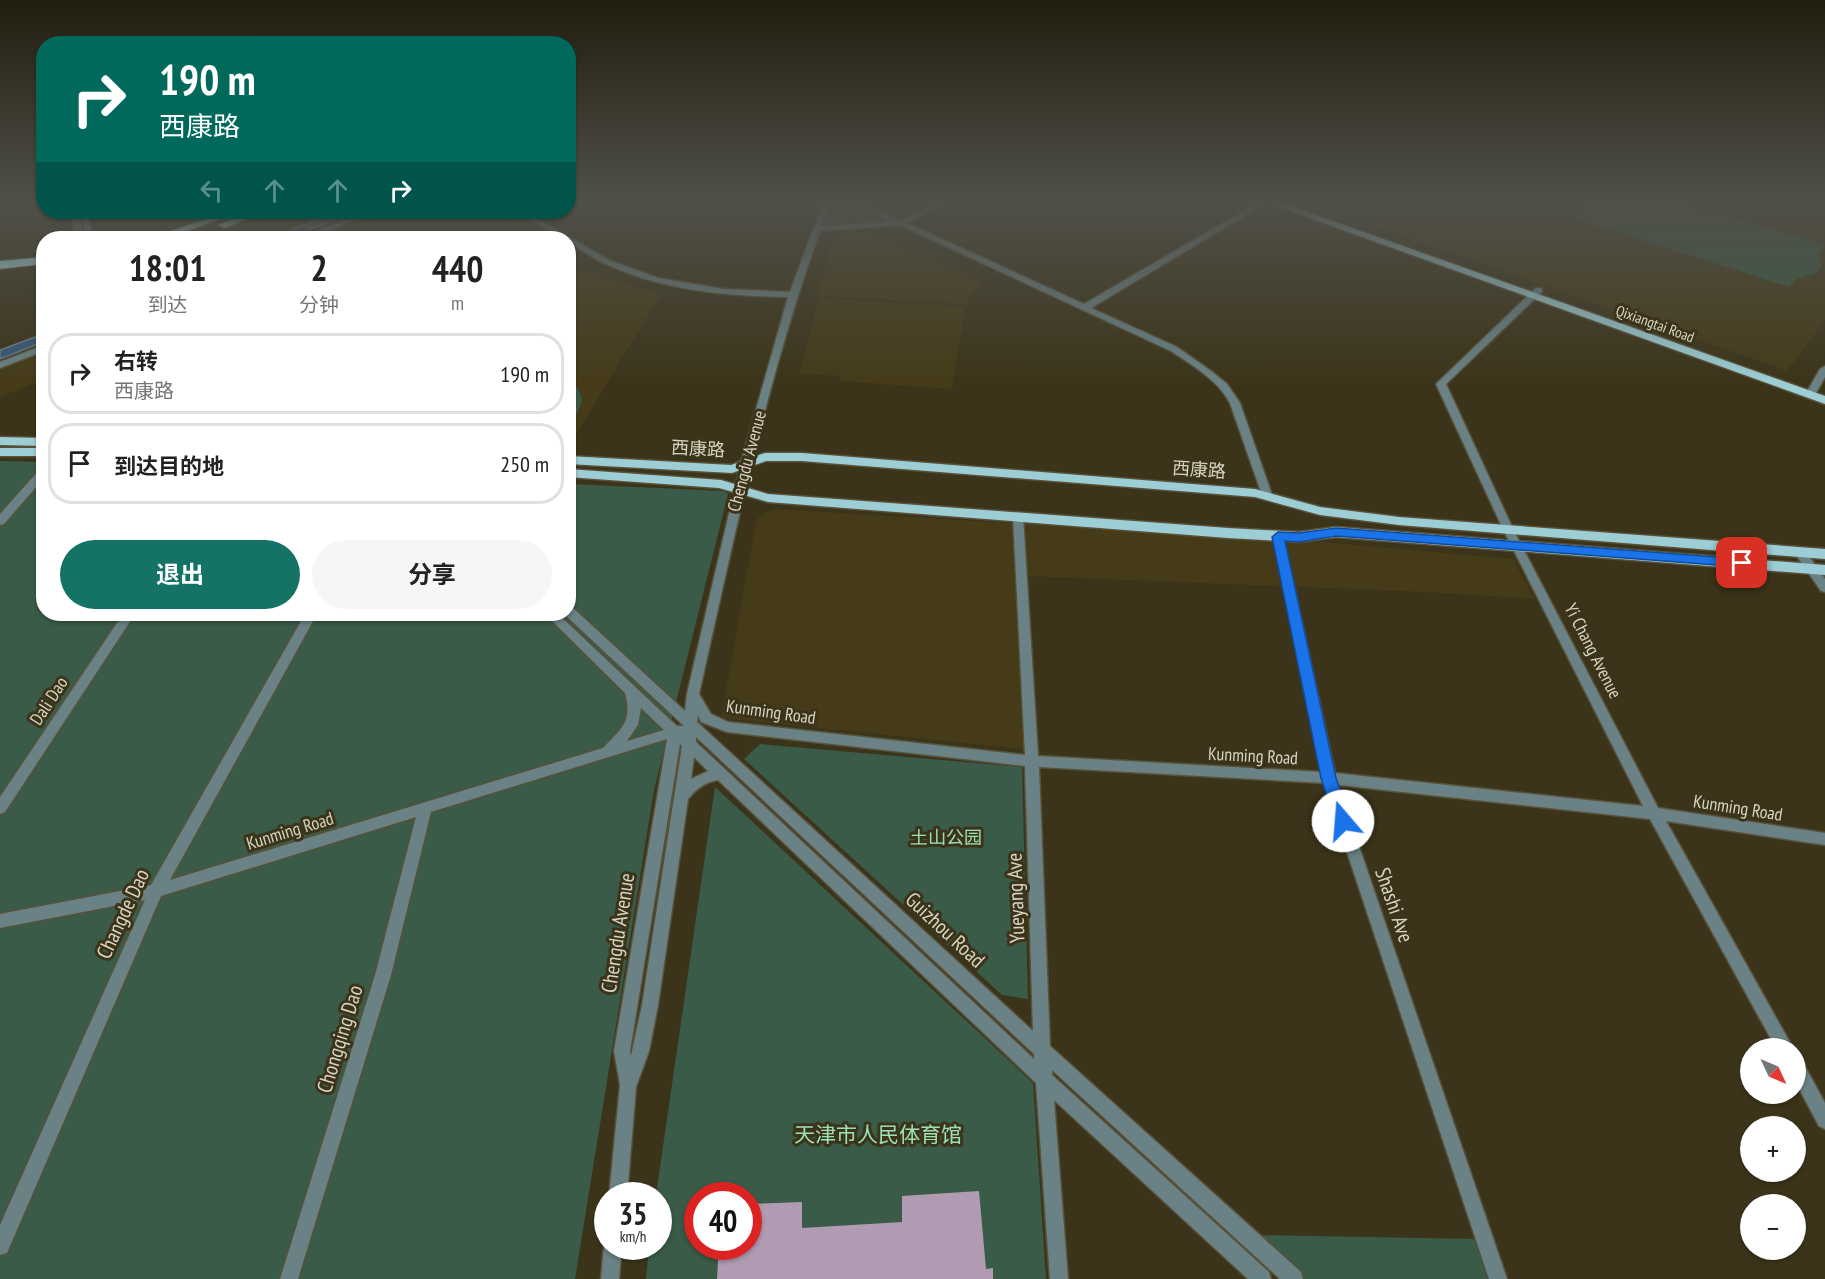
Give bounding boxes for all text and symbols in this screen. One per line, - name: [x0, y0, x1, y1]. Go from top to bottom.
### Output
- text: 190 m: [159, 52, 256, 107]
- icon: right: [60, 60, 138, 138]
- text: 西康路: [159, 109, 240, 143]
- icon: left: [195, 174, 228, 207]
- icon: ahead: [258, 174, 291, 207]
- icon: ahead: [321, 174, 354, 207]
- icon: right: [384, 174, 417, 207]
- text: 18:01: [129, 244, 207, 291]
- text: 2: [311, 244, 328, 291]
- text: 440: [432, 245, 483, 292]
- text: m: [451, 290, 464, 316]
- text: 到达: [148, 292, 188, 318]
- text: 分钟: [299, 292, 339, 318]
- street label: Qixiangtai Road: [1613, 301, 1697, 347]
- text: 右转: [114, 347, 158, 375]
- icon: right: [63, 357, 96, 390]
- text: 190 m: [500, 360, 549, 388]
- text: 西康路: [114, 378, 174, 404]
- street label: Chengdu Avenue: [722, 408, 771, 514]
- street label: 西康路: [670, 436, 726, 461]
- icon: arrive: [63, 447, 96, 480]
- text: 250 m: [500, 450, 549, 478]
- text: 到达目的地: [114, 452, 224, 480]
- street label: 西康路: [1171, 456, 1227, 483]
- pin: [1716, 537, 1767, 588]
- button: 退出: [60, 540, 300, 609]
- button: 分享: [312, 540, 552, 609]
- icon: arrive: [1725, 546, 1758, 579]
- street label: Yi Chang Avenue: [1560, 599, 1627, 702]
- street label: Dali Dao: [25, 672, 73, 729]
- street label: Kunming Road: [725, 694, 817, 729]
- street label: Kunming Road: [1207, 742, 1299, 769]
- position arrow: [1311, 789, 1375, 853]
- street label: Kunming Road: [1692, 789, 1784, 826]
- street label: Kunming Road: [243, 806, 336, 855]
- park label: 土山公园: [910, 826, 982, 849]
- street label: Yueyang Ave: [1000, 852, 1031, 944]
- street label: Changde Dao: [90, 864, 155, 963]
- street label: Shashi Ave: [1369, 864, 1420, 946]
- street label: Chengdu Avenue: [595, 871, 640, 995]
- street label: Guizhou Road: [900, 886, 991, 973]
- street label: Chongqing Dao: [310, 982, 369, 1096]
- north arrow: [1740, 1038, 1806, 1104]
- map controls: [1740, 1038, 1806, 1260]
- button: +: [1740, 1116, 1806, 1182]
- park label: 天津市人民体育馆: [794, 1121, 962, 1148]
- speed limit sign: 40: [684, 1182, 762, 1260]
- text: 35: [619, 1194, 647, 1233]
- button: −: [1740, 1194, 1806, 1260]
- text: km/h: [620, 1227, 646, 1246]

